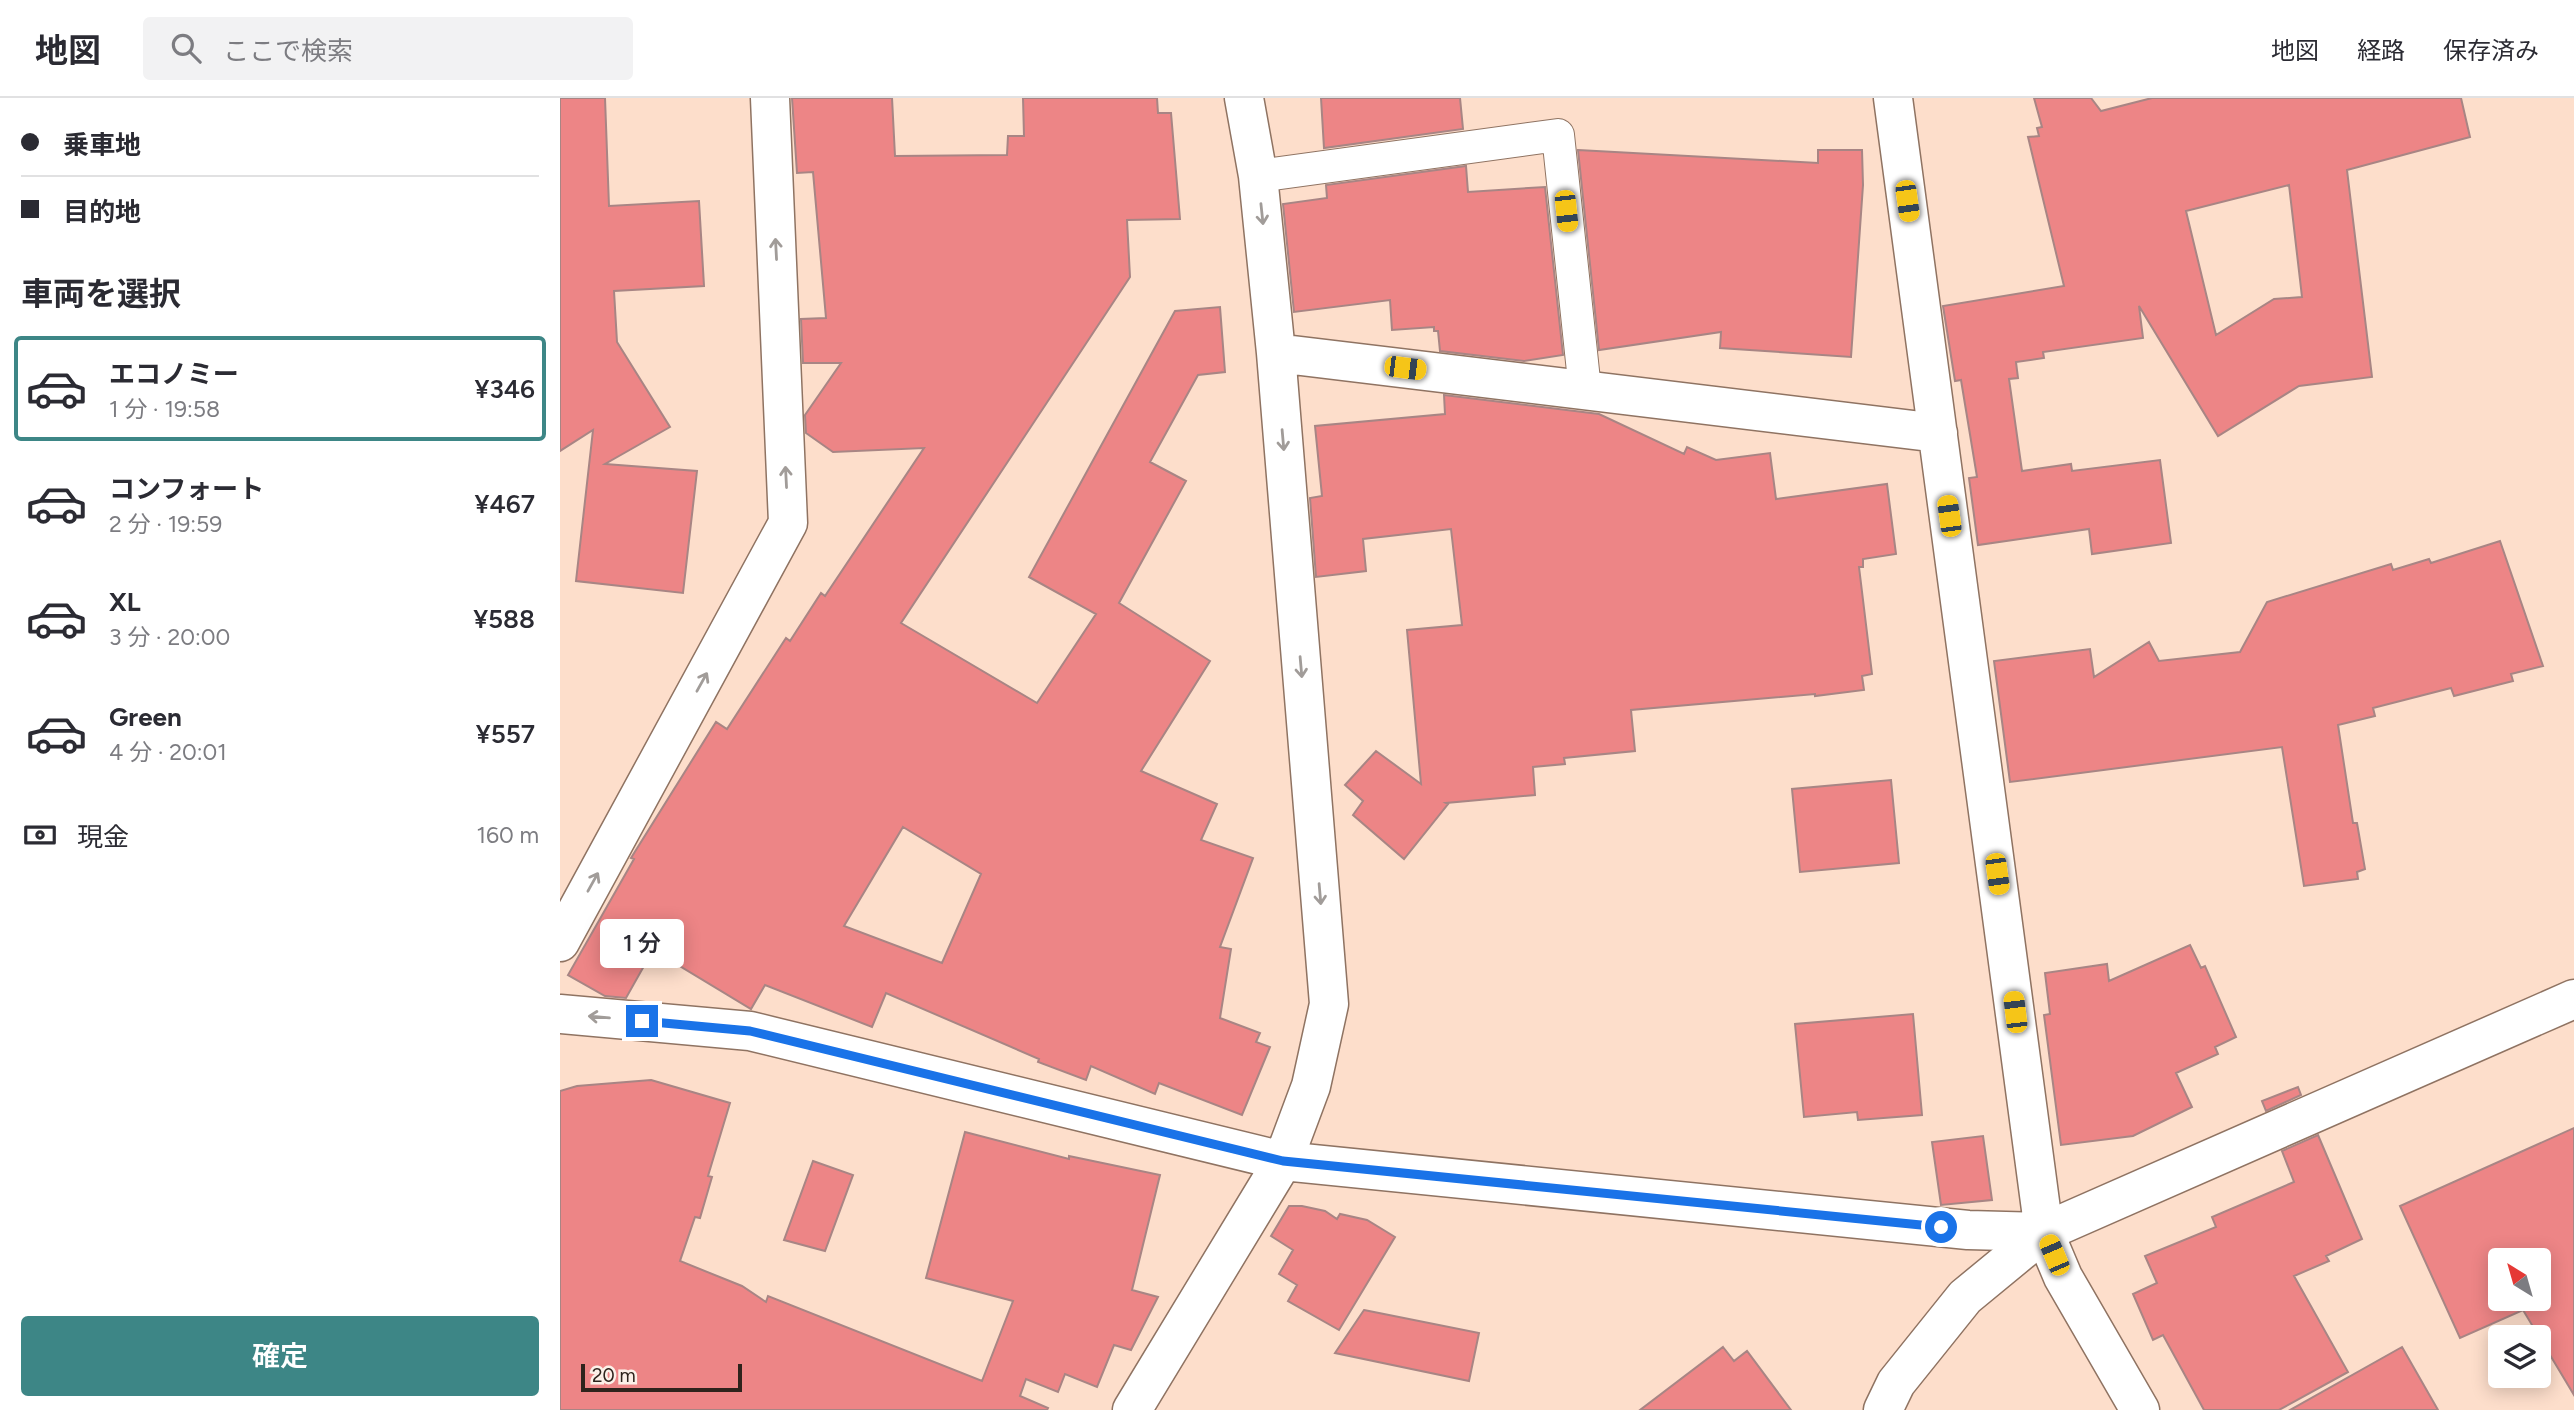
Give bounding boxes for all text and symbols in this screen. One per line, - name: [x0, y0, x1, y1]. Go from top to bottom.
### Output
- search box: [143, 17, 633, 80]
- icon: search: [167, 29, 205, 67]
- text: 地図: [35, 31, 101, 70]
- text: ここで検索: [223, 35, 353, 67]
- text: 地図: [2271, 36, 2319, 65]
- text: 経路: [2357, 36, 2405, 65]
- text: 保存済み: [2443, 36, 2539, 65]
- text: 乗車地: [63, 129, 141, 161]
- car: [1894, 179, 1921, 223]
- car: [1554, 189, 1579, 233]
- text: 目的地: [63, 196, 141, 228]
- one-way arrow: [1256, 202, 1269, 225]
- one-way arrow: [770, 238, 783, 261]
- text: 車両を選択: [21, 275, 181, 313]
- car: [1383, 355, 1428, 381]
- icon: car: [25, 357, 88, 420]
- text: エコノミー: [109, 358, 239, 390]
- text: ¥346: [474, 373, 535, 405]
- text: 1 分 · 19:58: [109, 395, 220, 423]
- one-way arrow: [1277, 428, 1290, 451]
- one-way arrow: [780, 465, 793, 488]
- icon: car: [25, 472, 88, 535]
- text: コンフォート: [109, 473, 264, 505]
- text: ¥467: [475, 488, 535, 520]
- car: [1936, 494, 1963, 538]
- text: 2 分 · 19:59: [109, 510, 222, 538]
- text: XL: [109, 586, 141, 618]
- icon: car: [25, 587, 88, 650]
- text: ¥588: [473, 603, 535, 635]
- text: 3 分 · 20:00: [109, 623, 230, 651]
- one-way arrow: [1295, 655, 1308, 678]
- one-way arrow: [695, 672, 709, 693]
- text: Green: [109, 701, 182, 733]
- icon: car: [25, 702, 88, 765]
- text: ¥557: [476, 718, 535, 750]
- text: 4 分 · 20:01: [109, 738, 227, 766]
- icon: cash: [21, 816, 59, 854]
- text: 現金: [77, 821, 129, 853]
- text: 160 m: [476, 821, 539, 849]
- car: [1984, 852, 2011, 896]
- one-way arrow: [586, 872, 600, 892]
- one-way arrow: [1314, 882, 1327, 905]
- callout: 1 分: [600, 920, 684, 968]
- text: 1 分: [623, 929, 661, 957]
- car: [2003, 990, 2028, 1034]
- route end: [626, 1005, 658, 1037]
- one-way arrow: [588, 1010, 611, 1023]
- route start: [1925, 1211, 1957, 1243]
- car: [2037, 1232, 2072, 1278]
- north arrow: [2488, 1248, 2552, 1311]
- map controls: [2488, 1248, 2551, 1388]
- button: 確定: [21, 1316, 539, 1396]
- button: layers: [2488, 1325, 2551, 1388]
- scale bar: [581, 1361, 742, 1393]
- text: 20 m: [592, 1364, 636, 1387]

